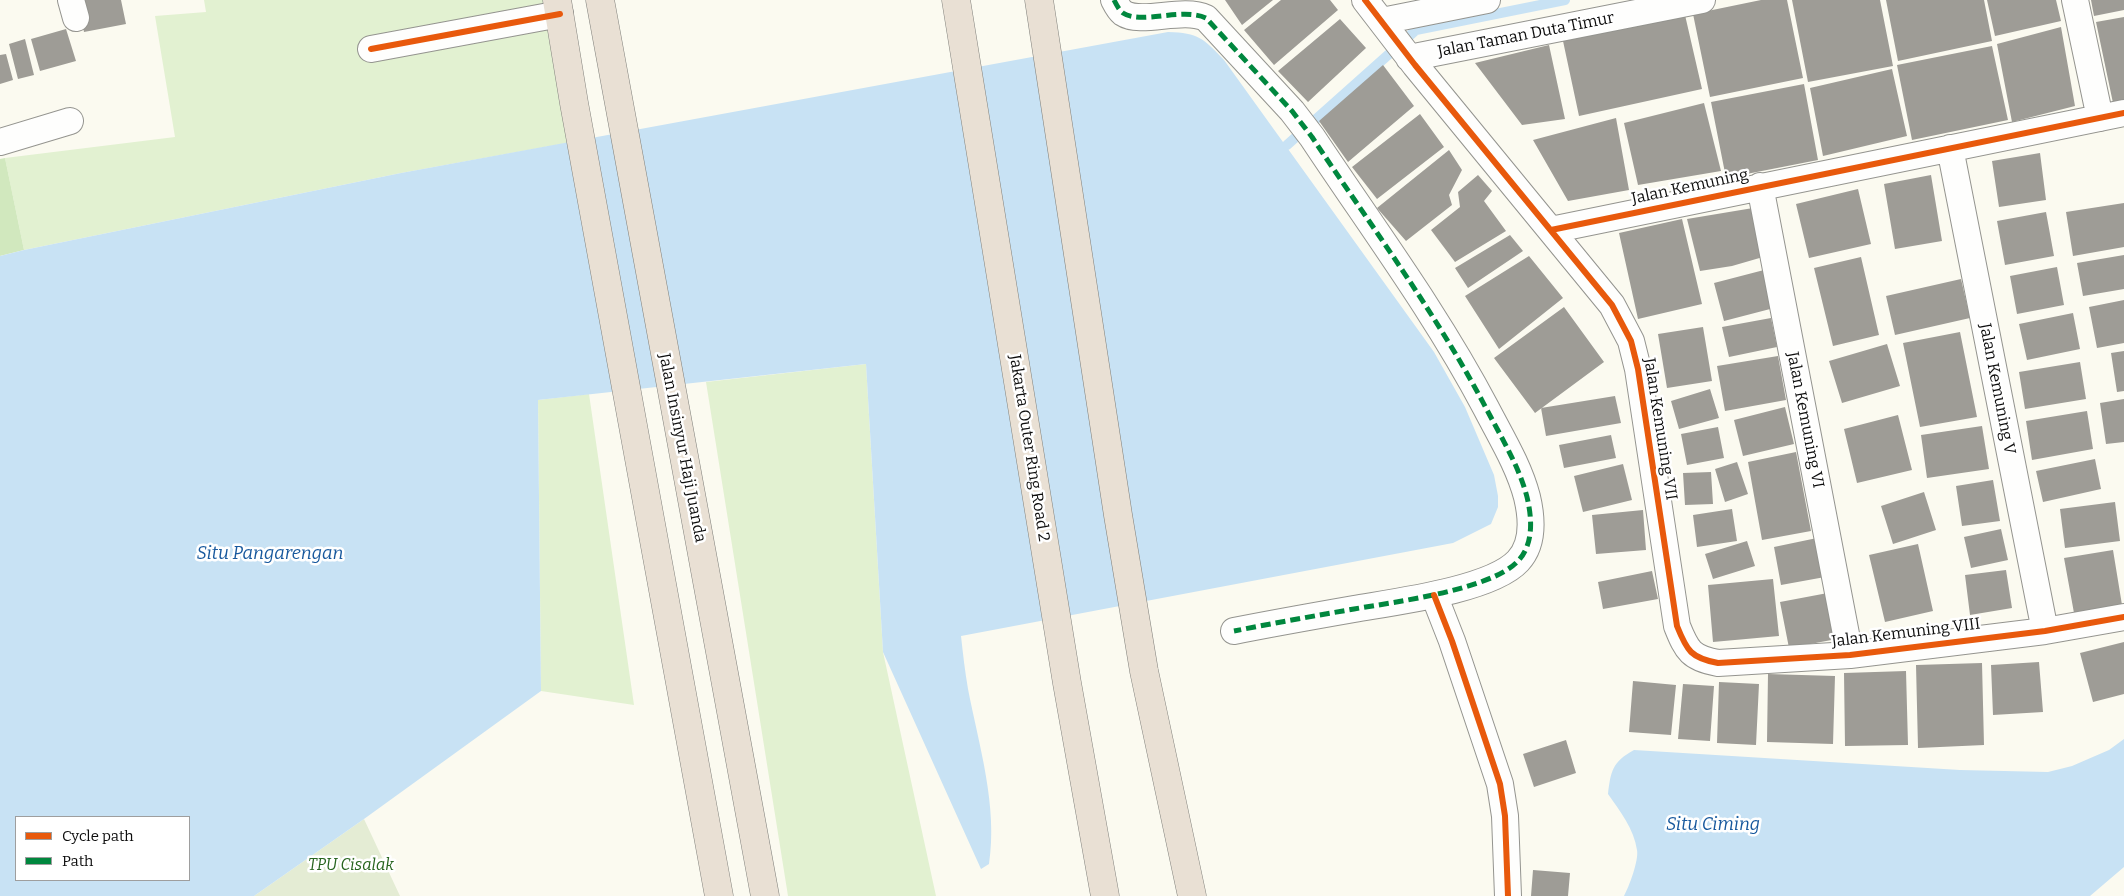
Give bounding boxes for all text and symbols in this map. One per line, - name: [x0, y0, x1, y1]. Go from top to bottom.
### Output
- street label: Jalan Taman Duta Timur: [1436, 8, 1616, 62]
- street label: Jalan Kemuning: [1630, 165, 1750, 209]
- street label: Jalan Kemuning V: [1975, 322, 2019, 456]
- street label: Jalan Kemuning VI: [1782, 350, 1828, 490]
- street label: Jalan Insinyur Haji Juanda: [654, 352, 710, 544]
- street label: Jakarta Outer Ring Road 2: [1005, 353, 1053, 543]
- street label: Jalan Kemuning VII: [1639, 356, 1681, 502]
- water label: Situ Pangarengan: [197, 543, 343, 565]
- street label: Jalan Kemuning VIII: [1831, 614, 1981, 652]
- water label: Situ Ciming: [1666, 814, 1760, 836]
- legend: [15, 816, 190, 881]
- text: Cycle path: [62, 827, 134, 845]
- text: Path: [62, 852, 93, 870]
- park label: TPU Cisalak: [308, 856, 394, 876]

